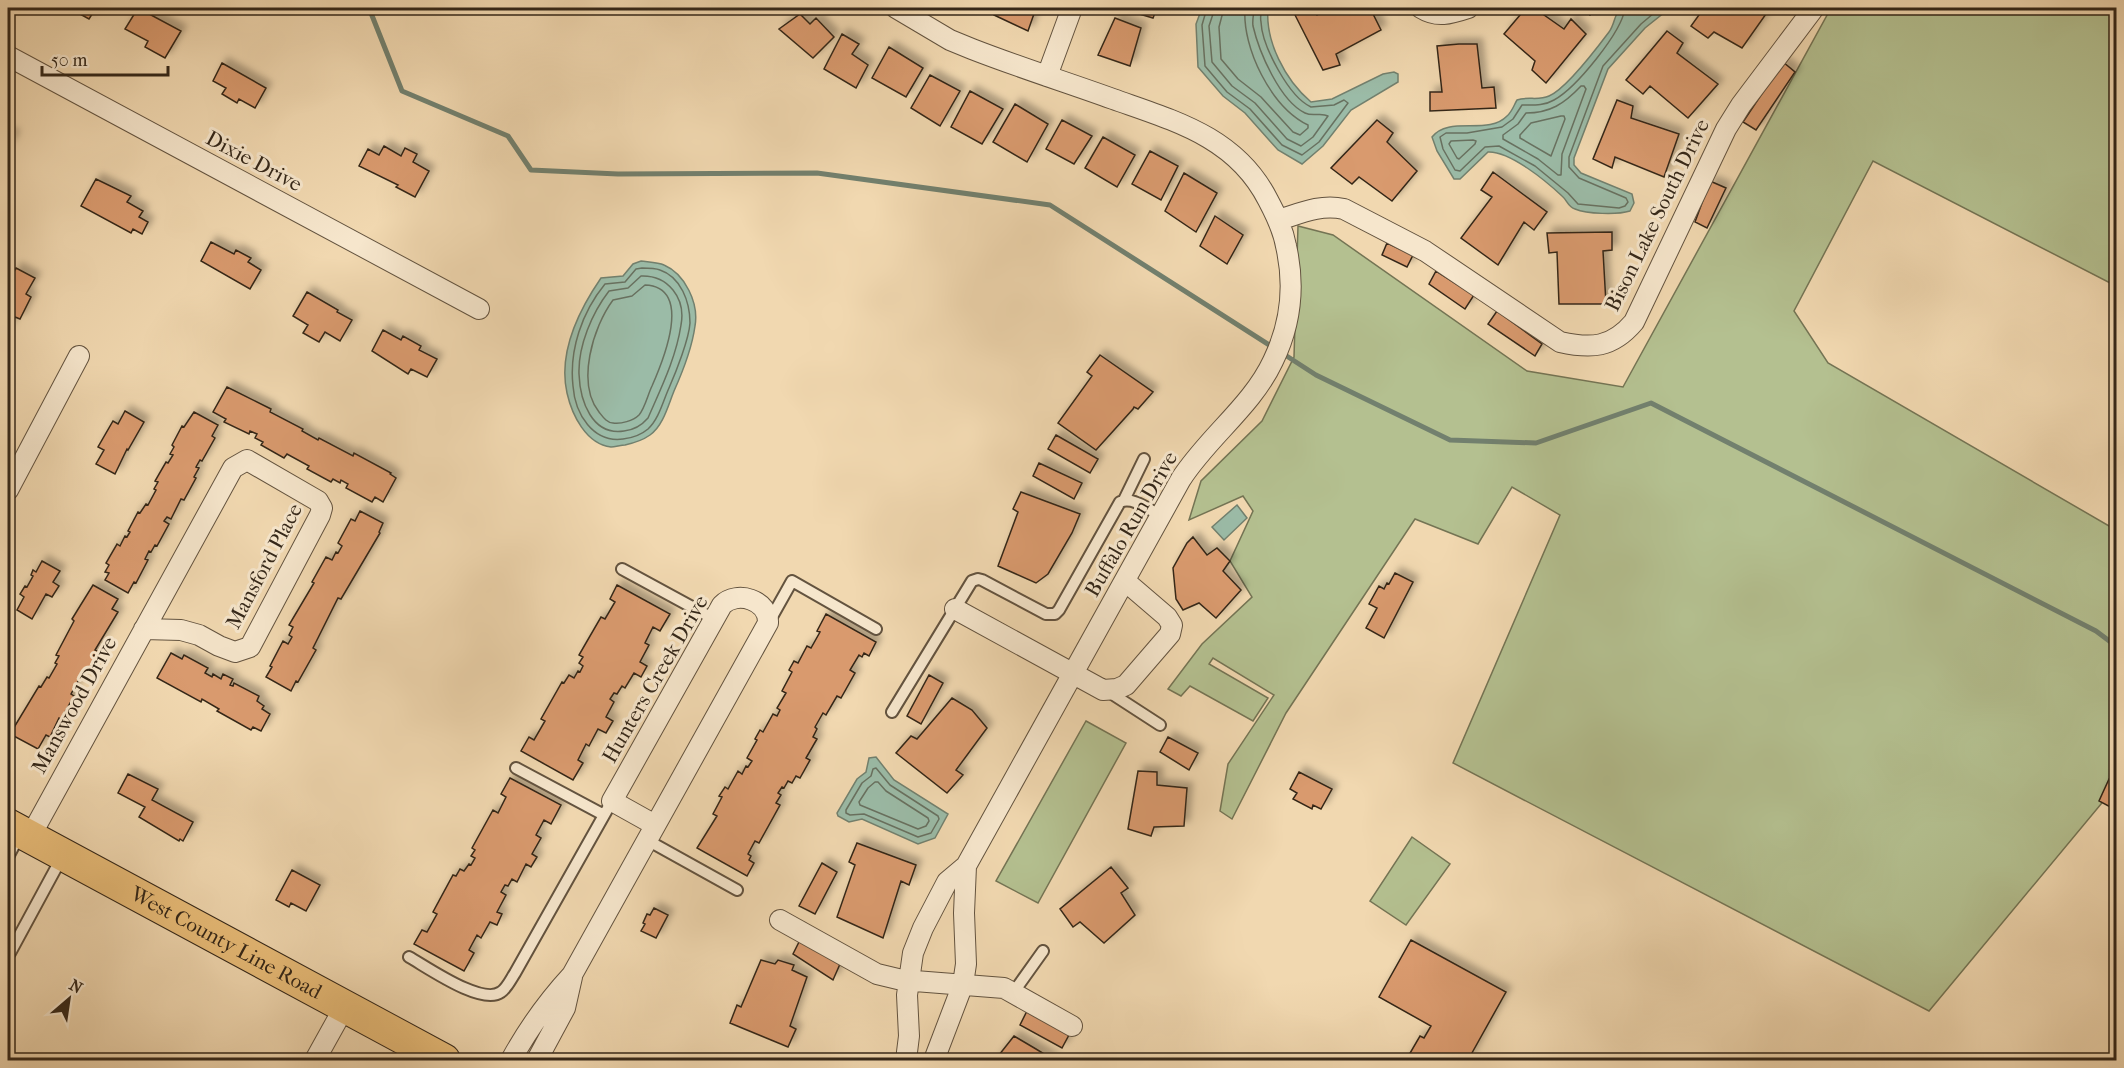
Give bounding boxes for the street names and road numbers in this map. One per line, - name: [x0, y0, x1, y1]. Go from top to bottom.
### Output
- street label: Bison Lake South Drive: [1600, 115, 1714, 315]
- street label: Dixie Drive: [202, 126, 306, 196]
- street label: Buffalo Run Drive: [1080, 447, 1182, 601]
- street label: Mansford Place: [221, 499, 307, 633]
- street label: Hunters Creek Drive: [597, 591, 713, 767]
- street label: Manswood Drive: [27, 632, 121, 778]
- street label: West County Line Road: [126, 881, 327, 1004]

